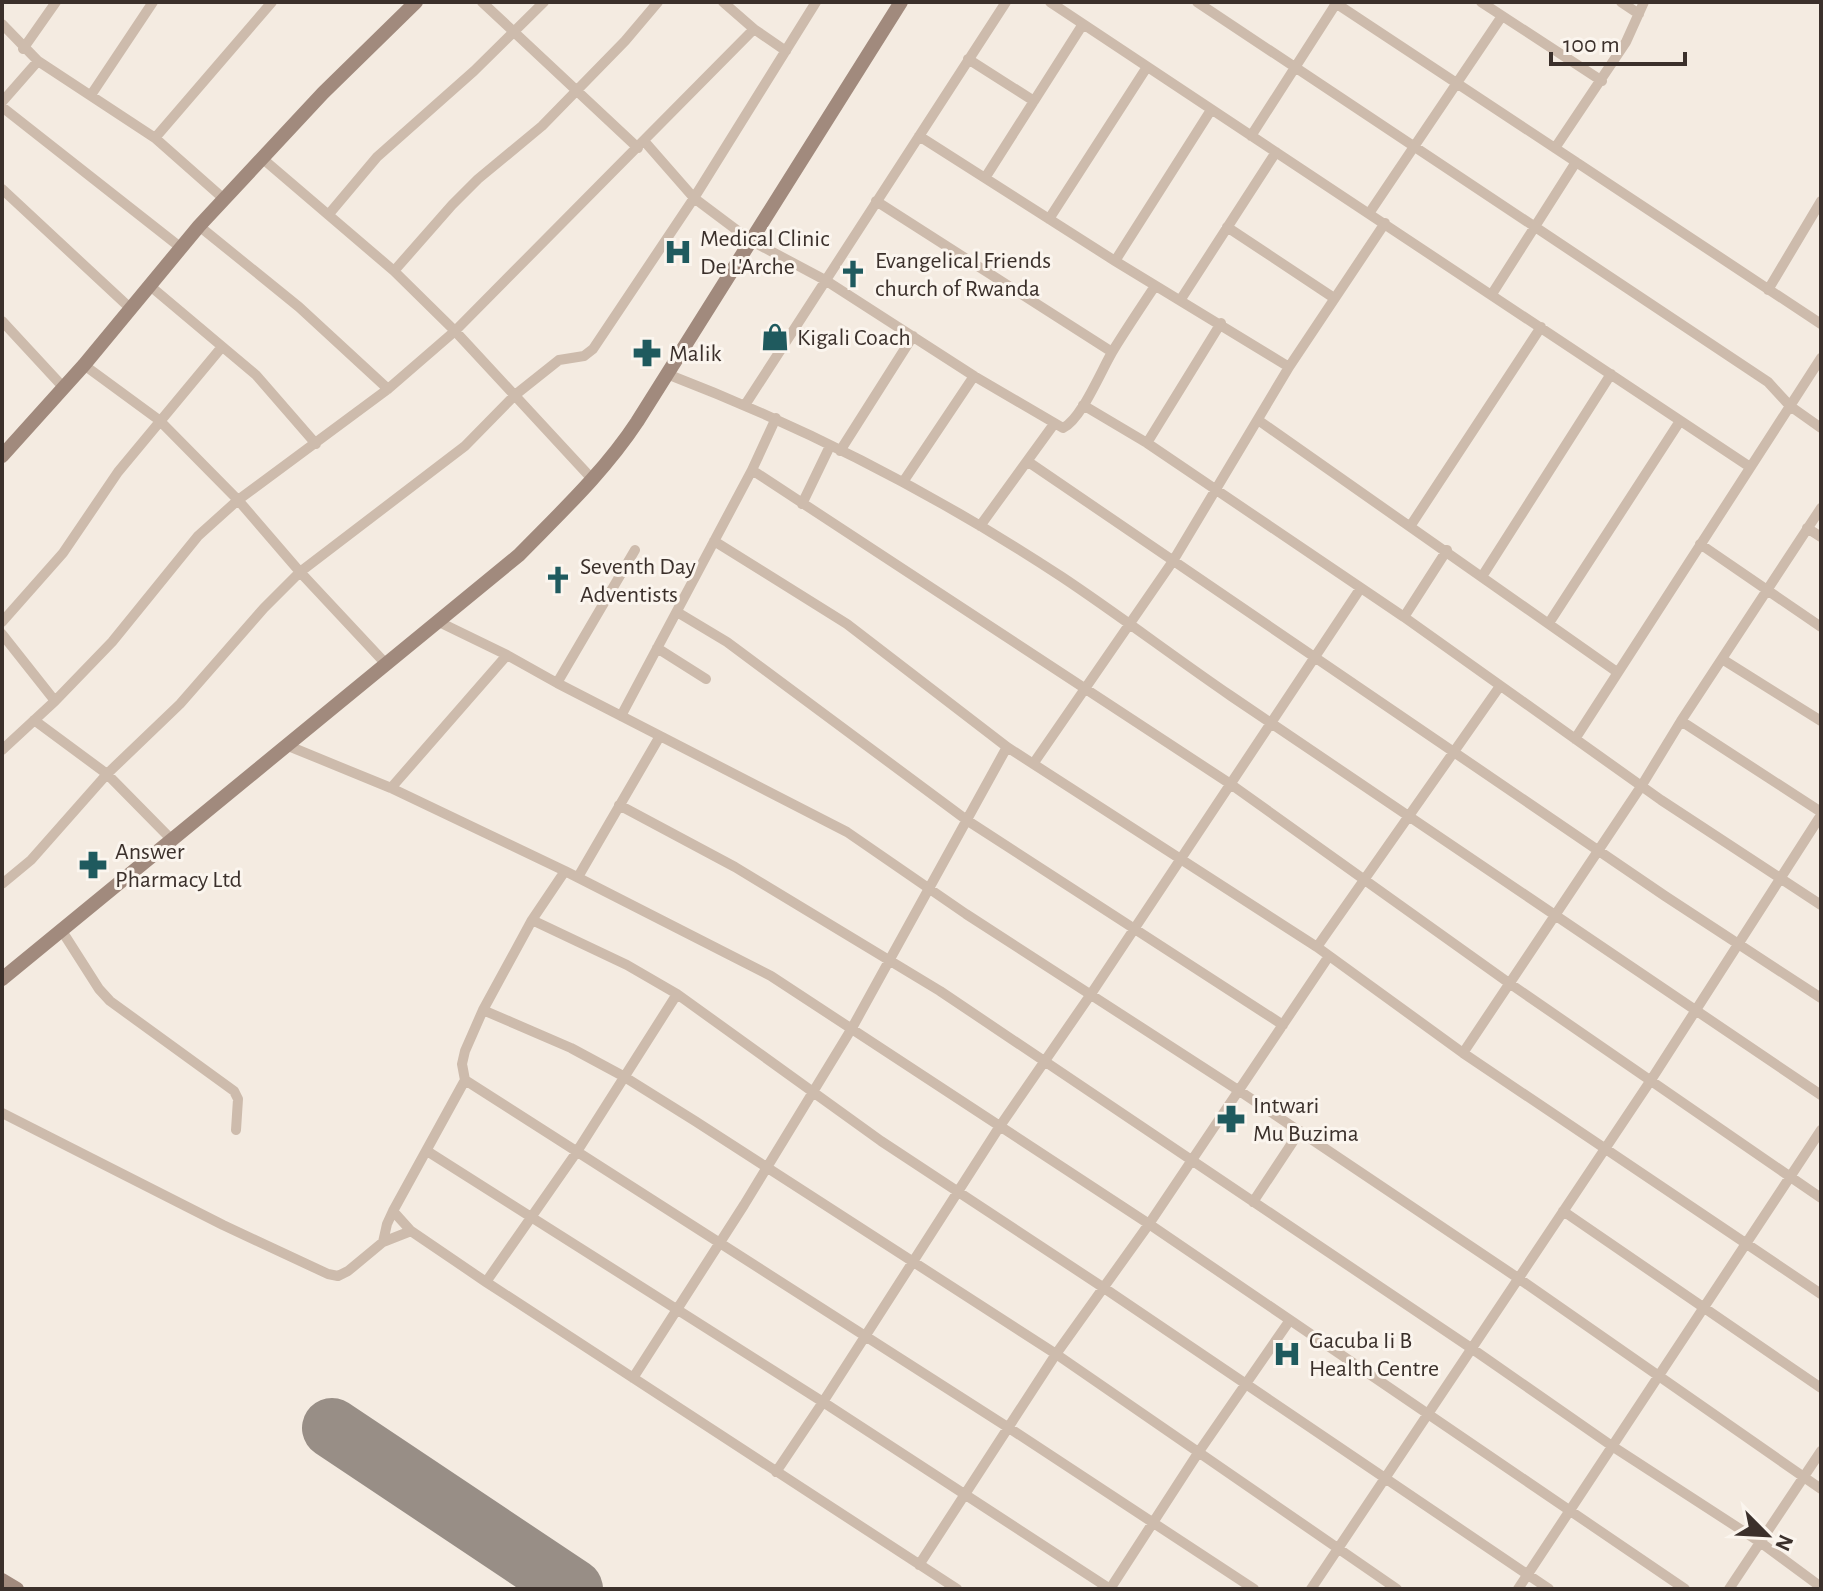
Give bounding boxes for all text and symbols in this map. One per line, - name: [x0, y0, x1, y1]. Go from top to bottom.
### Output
- scale bar: [1551, 16, 1685, 66]
- text: 100 m: [1563, 33, 1620, 57]
- place label: Medical Clinic De L'Arche: [700, 227, 829, 279]
- hospital icon: Medical Clinic De L'Arche: [663, 237, 693, 267]
- place label: Evangelical Friends church of Rwanda: [875, 249, 1051, 301]
- church icon: Evangelical Friends church of Rwanda: [838, 259, 868, 289]
- shop icon: Kigali Coach: [760, 322, 790, 352]
- place label: Kigali Coach: [797, 326, 911, 350]
- pharmacy icon: Malik: [632, 338, 662, 368]
- place label: Malik: [669, 342, 722, 366]
- place label: Seventh Day Adventists: [580, 555, 696, 607]
- church icon: Seventh Day Adventists: [543, 565, 573, 595]
- place label: Answer Pharmacy Ltd: [115, 840, 242, 892]
- pharmacy icon: Answer Pharmacy Ltd: [78, 850, 108, 880]
- place label: Intwari Mu Buzima: [1253, 1094, 1359, 1146]
- pharmacy icon: Intwari Mu Buzima: [1216, 1104, 1246, 1134]
- place label: Gacuba Ii B Health Centre: [1309, 1329, 1439, 1381]
- hospital icon: Gacuba Ii B Health Centre: [1272, 1339, 1302, 1369]
- north arrow: [1727, 1495, 1807, 1575]
- text: N: [1771, 1531, 1798, 1554]

